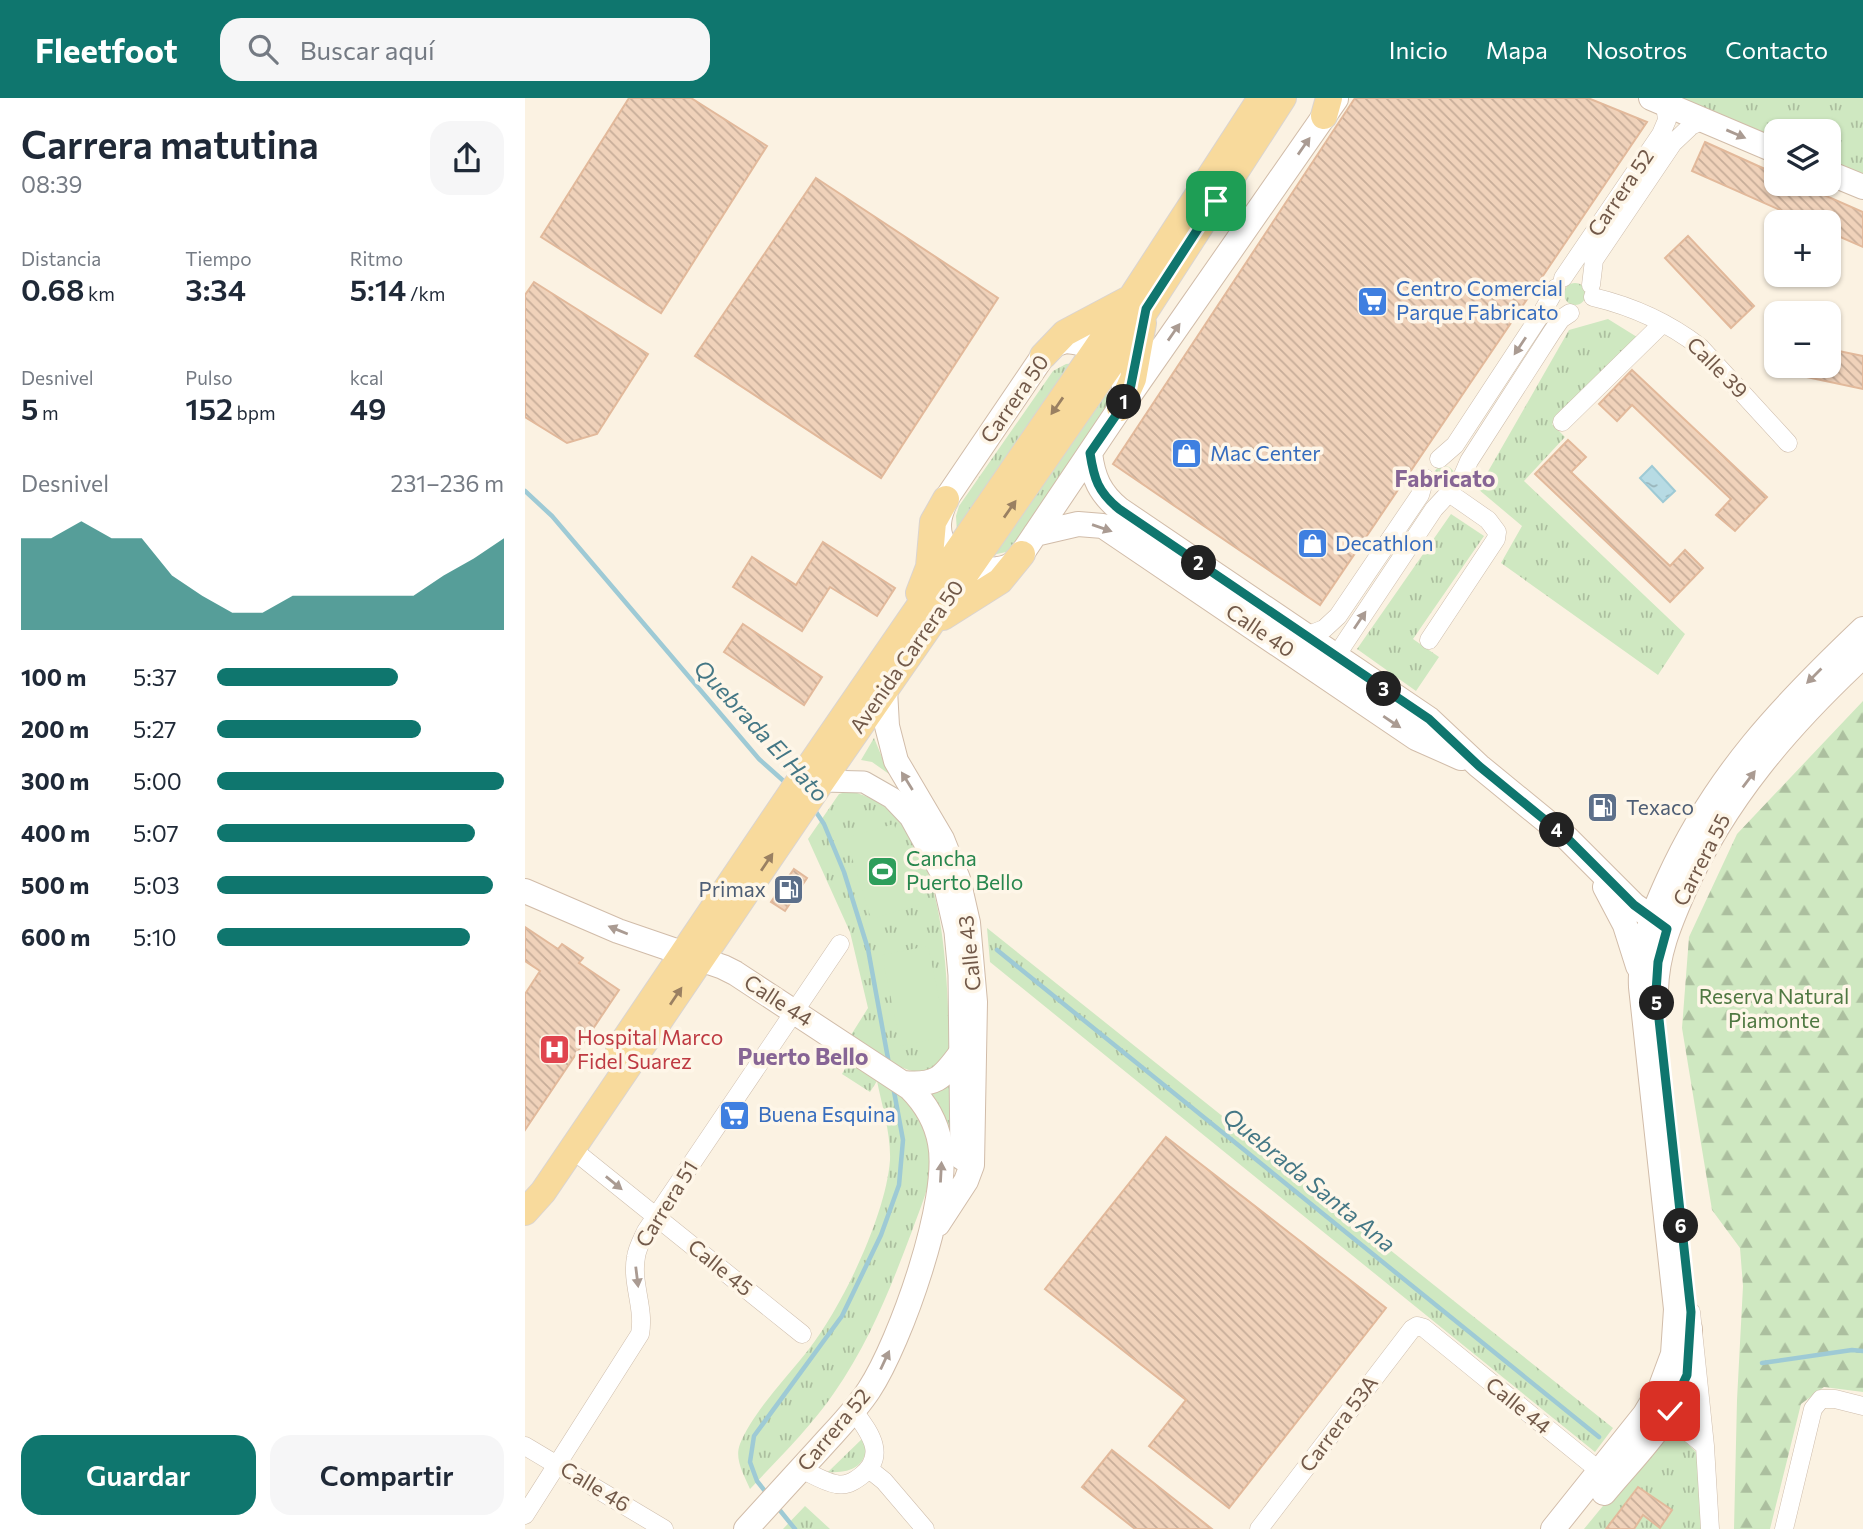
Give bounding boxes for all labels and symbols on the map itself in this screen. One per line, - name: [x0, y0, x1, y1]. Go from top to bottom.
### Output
- one-way arrow: [1726, 128, 1747, 139]
- one-way arrow: [1297, 137, 1311, 155]
- street label: Carrera 52: [1581, 144, 1658, 241]
- pin: [1186, 171, 1246, 231]
- place label: Centro Comercial Parque Fabricato: [1396, 275, 1563, 324]
- supermarket icon: Centro Comercial Parque Fabricato: [1356, 284, 1390, 318]
- one-way arrow: [1167, 323, 1181, 341]
- street label: Calle 39: [1682, 331, 1754, 403]
- one-way arrow: [1514, 337, 1527, 356]
- street label: Carrera 50: [974, 349, 1053, 447]
- pin: 1: [1107, 384, 1141, 420]
- one-way arrow: [1050, 397, 1064, 415]
- shop icon: Mac Center: [1170, 437, 1204, 471]
- place label: Mac Center: [1210, 440, 1321, 465]
- district label: Fabricato: [1394, 464, 1496, 492]
- one-way arrow: [1003, 500, 1017, 518]
- one-way arrow: [1091, 523, 1112, 534]
- shop icon: Decathlon: [1295, 527, 1329, 561]
- place label: Decathlon: [1335, 530, 1433, 555]
- pin: 2: [1181, 546, 1217, 580]
- street label: Avenida Carrera 50: [843, 575, 968, 738]
- street label: Calle 40: [1222, 598, 1300, 662]
- one-way arrow: [1353, 610, 1366, 629]
- water label: Quebrada El Hato: [689, 653, 835, 807]
- one-way arrow: [1805, 667, 1822, 684]
- pin: 3: [1367, 672, 1401, 706]
- one-way arrow: [1383, 715, 1401, 729]
- one-way arrow: [1742, 770, 1756, 788]
- one-way arrow: [901, 771, 914, 791]
- fuel station icon: Texaco: [1586, 791, 1620, 825]
- place label: Texaco: [1626, 794, 1694, 819]
- street label: Carrera 55: [1667, 809, 1735, 910]
- pin: 4: [1539, 812, 1575, 848]
- place label: Cancha Puerto Bello: [906, 845, 1023, 894]
- one-way arrow: [760, 853, 774, 871]
- sports icon: Cancha Puerto Bello: [866, 854, 900, 888]
- fuel station icon: Primax: [772, 873, 806, 907]
- place label: Primax: [699, 876, 766, 901]
- street label: Calle 43: [952, 914, 985, 992]
- one-way arrow: [607, 925, 628, 936]
- street label: Calle 44: [740, 968, 818, 1031]
- park label: Reserva Natural Piamonte: [1699, 983, 1849, 1032]
- pin: 5: [1639, 986, 1675, 1020]
- one-way arrow: [669, 987, 683, 1005]
- place label: Hospital Marco Fidel Suarez: [577, 1024, 723, 1073]
- hospital icon: Hospital Marco Fidel Suarez: [537, 1033, 571, 1067]
- district label: Puerto Bello: [737, 1042, 869, 1070]
- supermarket icon: Buena Esquina: [718, 1098, 752, 1132]
- place label: Buena Esquina: [758, 1101, 896, 1126]
- water label: Quebrada Santa Ana: [1218, 1101, 1401, 1257]
- street label: Carrera 51: [629, 1155, 702, 1251]
- one-way arrow: [936, 1161, 947, 1183]
- one-way arrow: [604, 1175, 622, 1190]
- pin: 6: [1663, 1208, 1699, 1244]
- street label: Calle 45: [684, 1233, 758, 1300]
- one-way arrow: [631, 1266, 642, 1288]
- one-way arrow: [880, 1350, 891, 1370]
- street label: Carrera 53A: [1293, 1370, 1382, 1476]
- street label: Calle 44: [1481, 1371, 1557, 1439]
- pin: [1640, 1381, 1700, 1441]
- street label: Carrera 52: [791, 1383, 874, 1475]
- street label: Calle 46: [557, 1455, 635, 1516]

